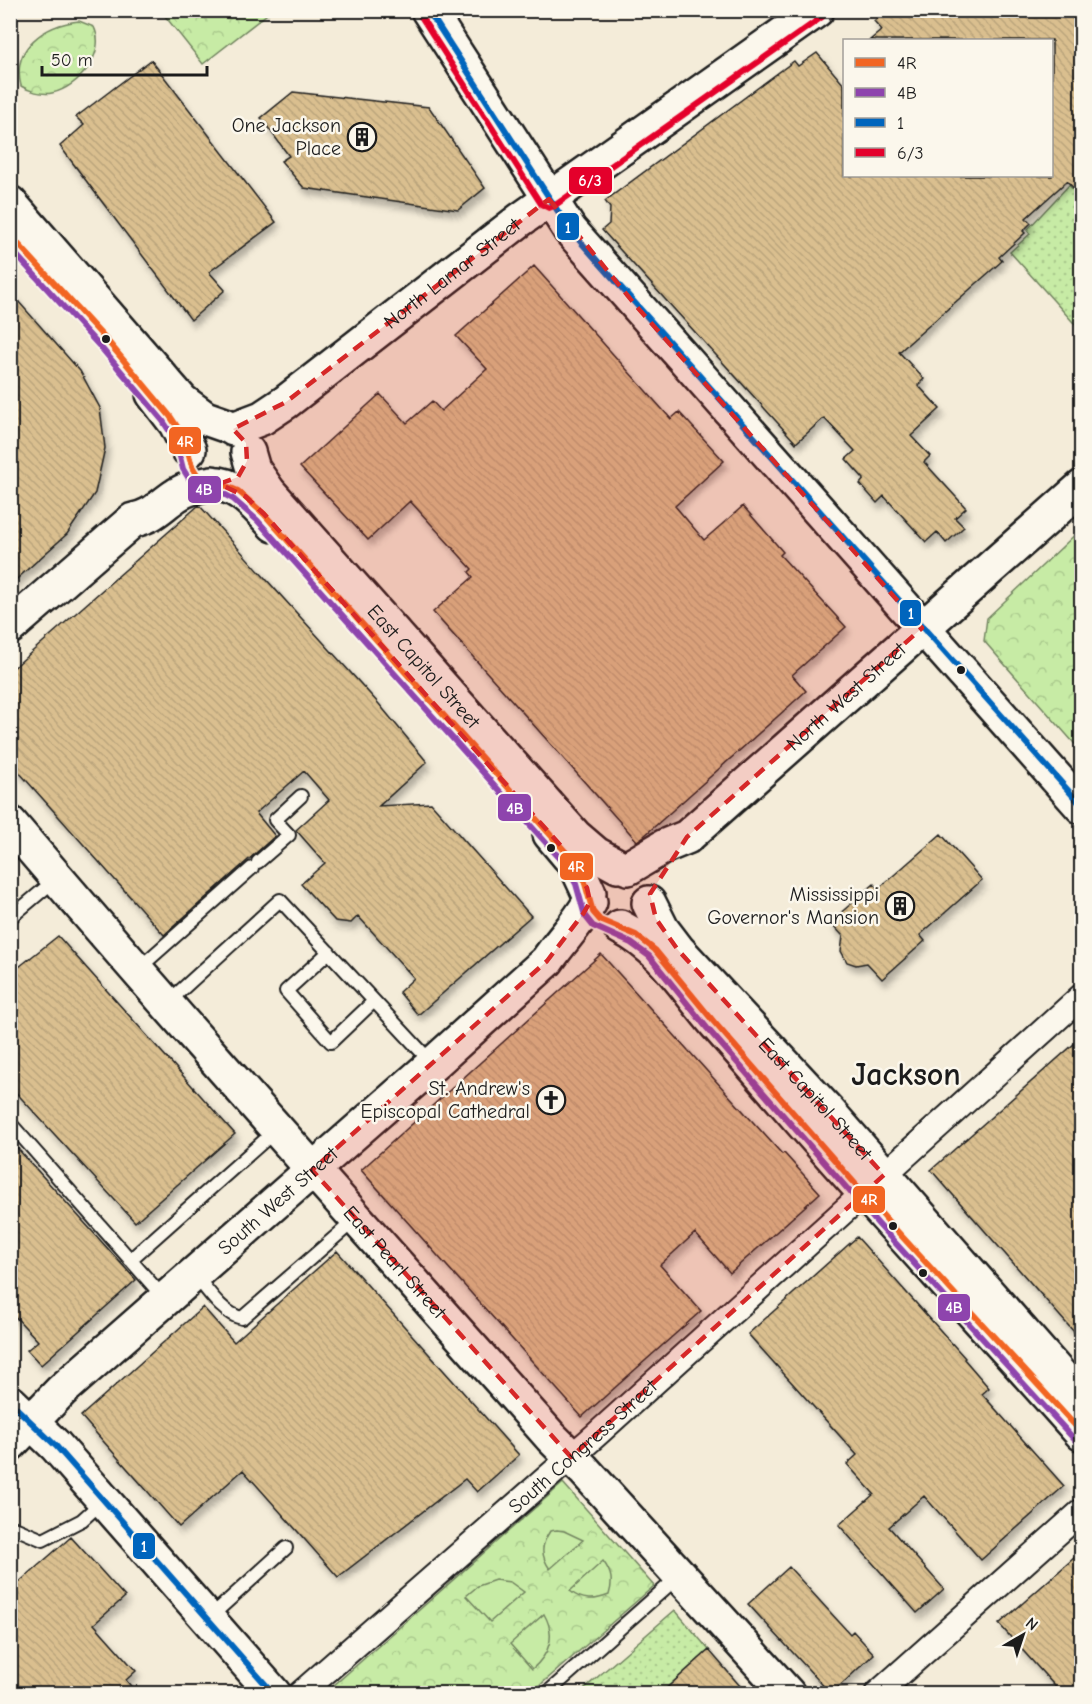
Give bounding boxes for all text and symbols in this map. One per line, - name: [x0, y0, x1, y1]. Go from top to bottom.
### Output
- scale bar: [42, 39, 207, 77]
- legend: [843, 39, 1053, 177]
- text: 50 m: [51, 50, 93, 71]
- text: 4R: [897, 53, 917, 74]
- text: 4B: [897, 83, 917, 104]
- text: 1: [897, 113, 904, 134]
- place label: One Jackson Place: [232, 114, 341, 160]
- building icon: One Jackson Place: [346, 121, 378, 153]
- text: 6/3: [897, 143, 924, 164]
- line badge: 6/3: [568, 166, 613, 195]
- text: 6/3: [578, 172, 602, 190]
- street label: North Lamar Street: [379, 212, 526, 334]
- line badge: 1: [556, 212, 580, 241]
- text: 1: [565, 219, 571, 237]
- unlabelled marker: [100, 333, 112, 345]
- line badge: 4R: [168, 426, 202, 455]
- text: 4R: [177, 433, 194, 451]
- line badge: 4B: [187, 475, 222, 504]
- text: 4B: [195, 481, 213, 499]
- line badge: 1: [899, 599, 922, 627]
- street label: East Capitol Street: [363, 600, 486, 734]
- text: 1: [908, 605, 914, 623]
- street label: North West Street: [782, 637, 912, 756]
- unlabelled marker: [955, 664, 967, 676]
- line badge: 4B: [497, 793, 532, 822]
- text: 4B: [506, 800, 524, 818]
- unlabelled marker: [545, 842, 557, 854]
- line badge: 4R: [559, 852, 594, 881]
- text: 4R: [568, 858, 585, 876]
- place label: Mississippi Governor's Mansion: [707, 883, 879, 929]
- building icon: Mississippi Governor's Mansion: [884, 890, 916, 922]
- street label: East Capitol Street: [753, 1033, 878, 1166]
- district label: Jackson: [851, 1056, 961, 1093]
- place label: St. Andrew's Episcopal Cathedral: [360, 1077, 530, 1123]
- church icon: St. Andrew's Episcopal Cathedral: [535, 1084, 567, 1116]
- street label: South West Street: [213, 1141, 344, 1260]
- line badge: 4R: [852, 1185, 886, 1214]
- text: 4R: [861, 1191, 878, 1209]
- street label: East Pearl Street: [339, 1201, 452, 1324]
- unlabelled marker: [887, 1220, 899, 1232]
- unlabelled marker: [917, 1267, 929, 1279]
- line badge: 4B: [937, 1293, 971, 1322]
- text: 4B: [945, 1299, 963, 1317]
- street label: South Congress Street: [504, 1374, 663, 1518]
- line badge: 1: [132, 1532, 156, 1560]
- text: 1: [141, 1538, 147, 1556]
- north arrow: [993, 1605, 1053, 1665]
- text: N: [1022, 1614, 1042, 1634]

